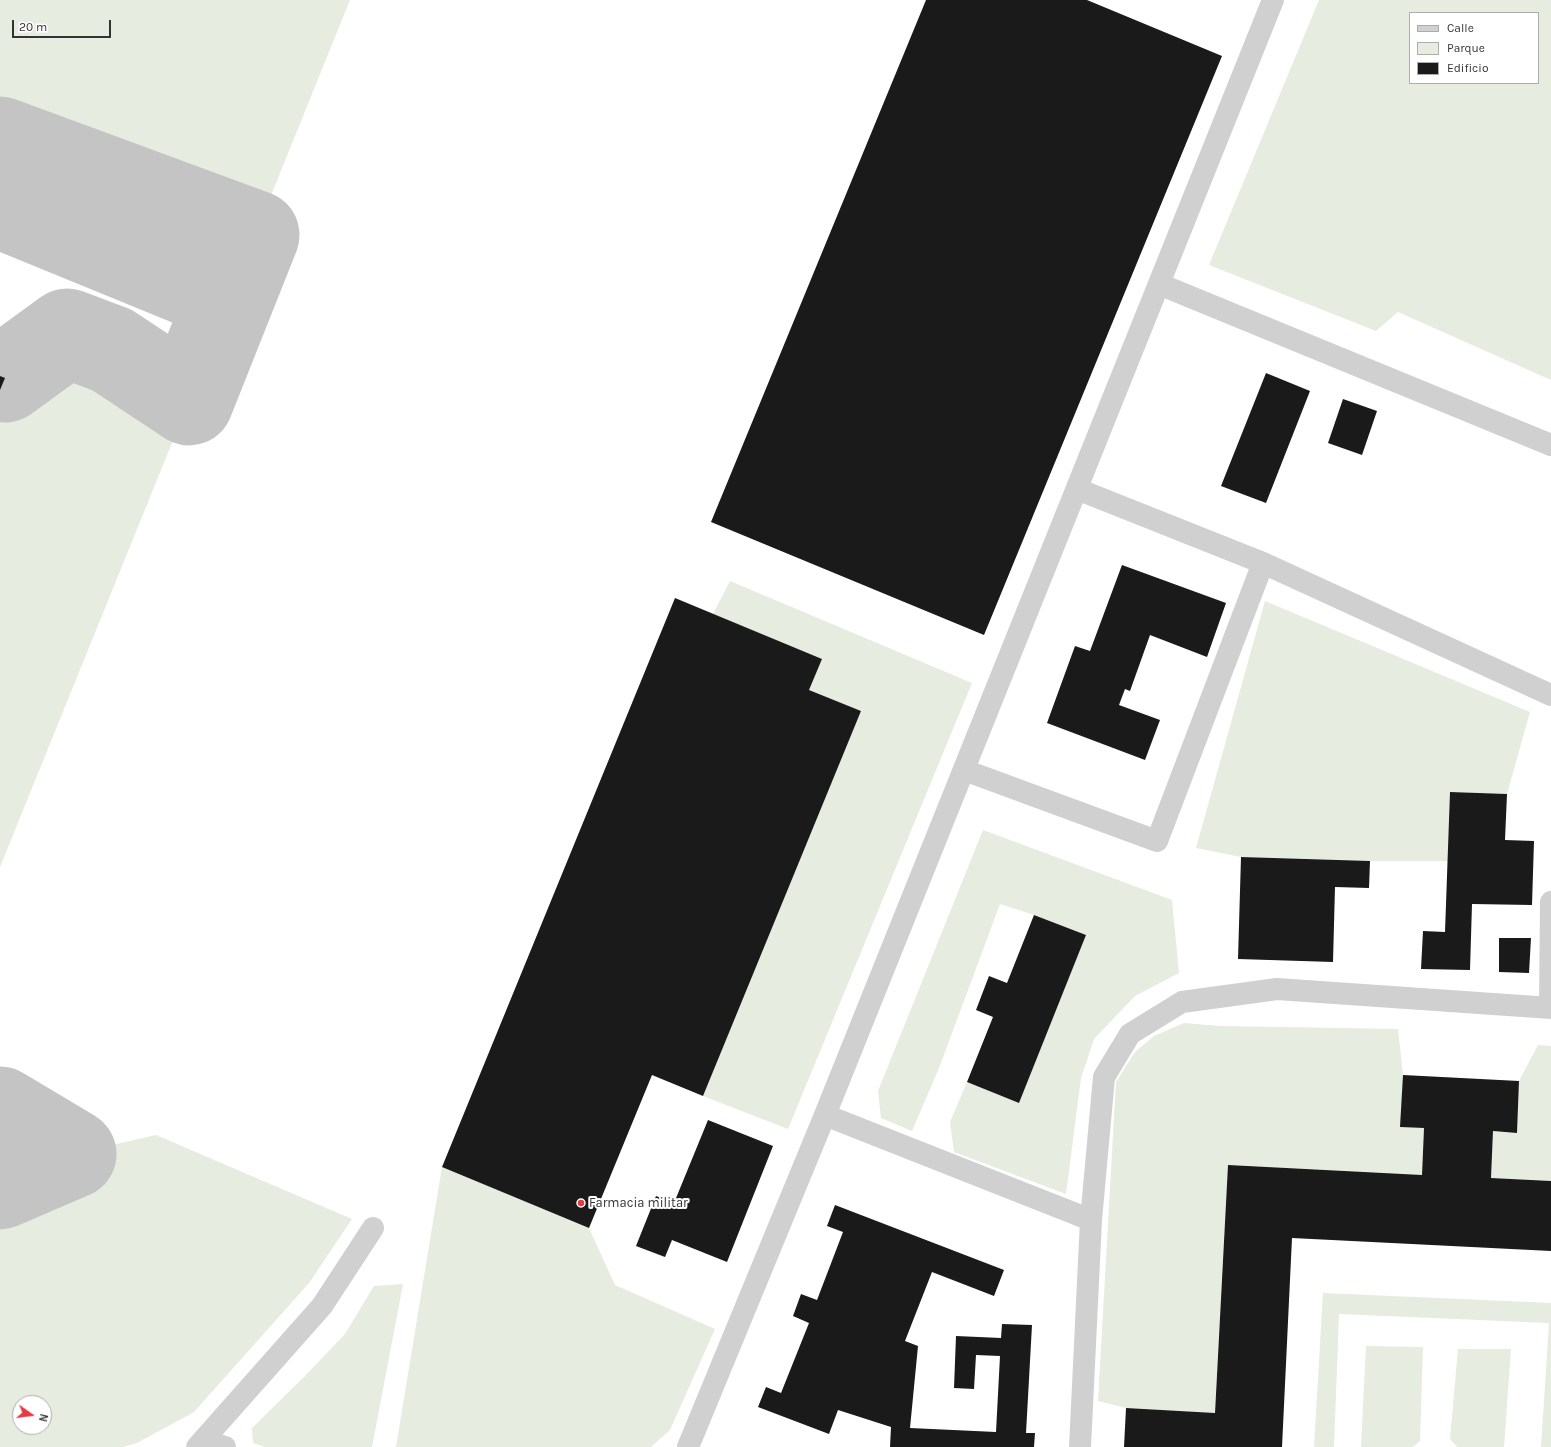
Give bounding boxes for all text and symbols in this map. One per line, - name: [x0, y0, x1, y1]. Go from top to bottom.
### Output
- scale bar: [14, 12, 113, 38]
- legend: [1409, 12, 1539, 84]
- text: 20 m: [19, 20, 47, 34]
- text: Calle: [1447, 21, 1474, 35]
- text: Parque: [1447, 41, 1485, 55]
- text: Edificio: [1447, 61, 1488, 75]
- place label: Farmacia militar: [589, 1195, 688, 1211]
- marker: Farmacia militar: [576, 1198, 586, 1208]
- north arrow: [12, 1395, 52, 1435]
- text: N: [36, 1412, 50, 1423]

